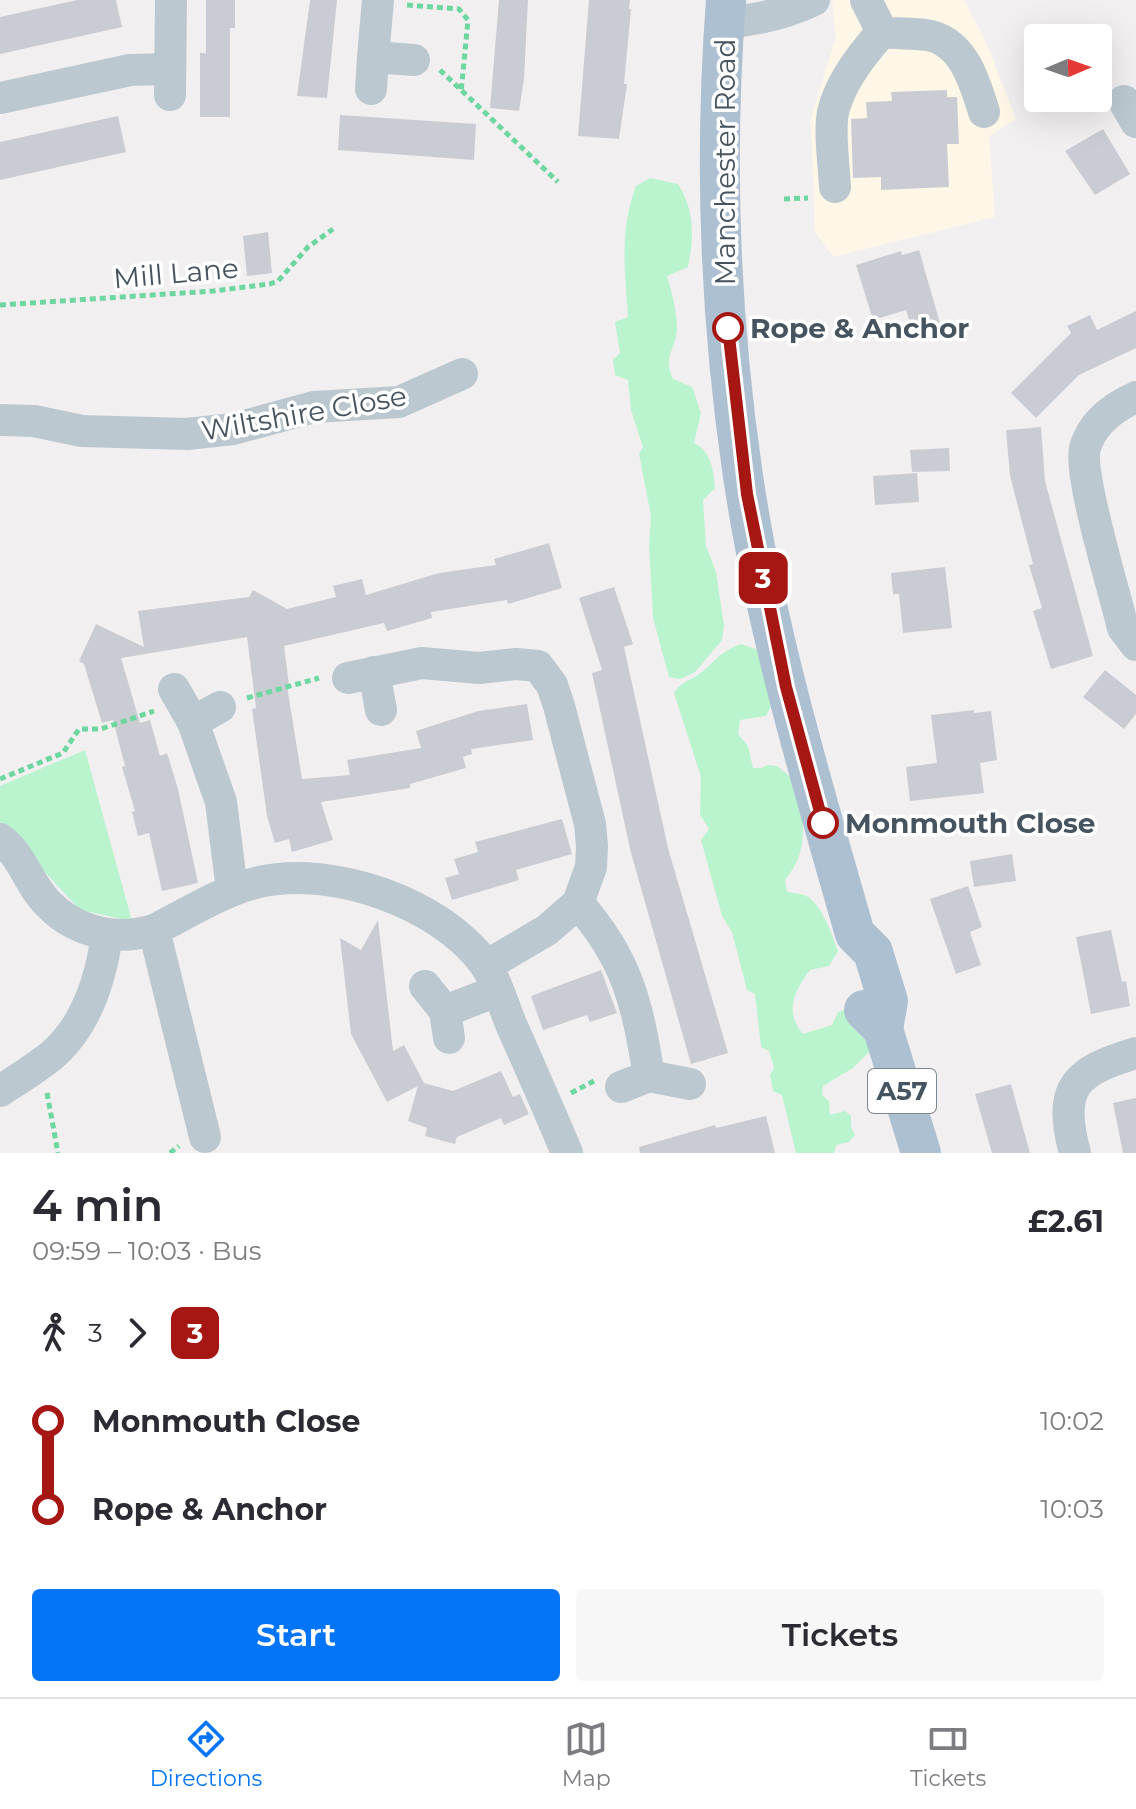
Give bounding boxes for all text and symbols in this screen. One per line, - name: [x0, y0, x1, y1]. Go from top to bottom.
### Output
- north arrow: [1024, 24, 1112, 112]
- map controls: [1024, 24, 1112, 112]
- street label: Manchester Road: [708, 39, 742, 285]
- street label: Mill Lane: [112, 251, 240, 295]
- place label: Rope & Anchor: [750, 311, 969, 345]
- marker: Rope & Anchor: [713, 313, 743, 343]
- street label: Wiltshire Close: [199, 378, 409, 448]
- line badge: 3: [737, 552, 789, 604]
- text: 3: [755, 561, 771, 595]
- place label: Monmouth Close: [845, 806, 1096, 840]
- marker: Monmouth Close: [808, 808, 838, 838]
- road number: A57: [868, 1069, 936, 1113]
- text: 4 min: [32, 1178, 163, 1232]
- text: £2.61: [1028, 1203, 1104, 1240]
- text: 09:59 – 10:03 · Bus: [32, 1235, 261, 1267]
- icon: walk: [32, 1311, 76, 1355]
- icon: forward: [115, 1311, 159, 1355]
- text: 3: [187, 1316, 203, 1350]
- text: 3: [88, 1317, 103, 1349]
- text: Monmouth Close: [92, 1403, 360, 1440]
- text: 10:02: [1040, 1405, 1104, 1437]
- text: Rope & Anchor: [92, 1491, 327, 1528]
- text: 10:03: [1040, 1493, 1104, 1525]
- button: Start: [32, 1589, 560, 1681]
- button: Tickets: [576, 1589, 1104, 1681]
- tab: Directions: [150, 1717, 262, 1792]
- tab: Map: [562, 1717, 611, 1792]
- tab: Tickets: [910, 1717, 986, 1792]

